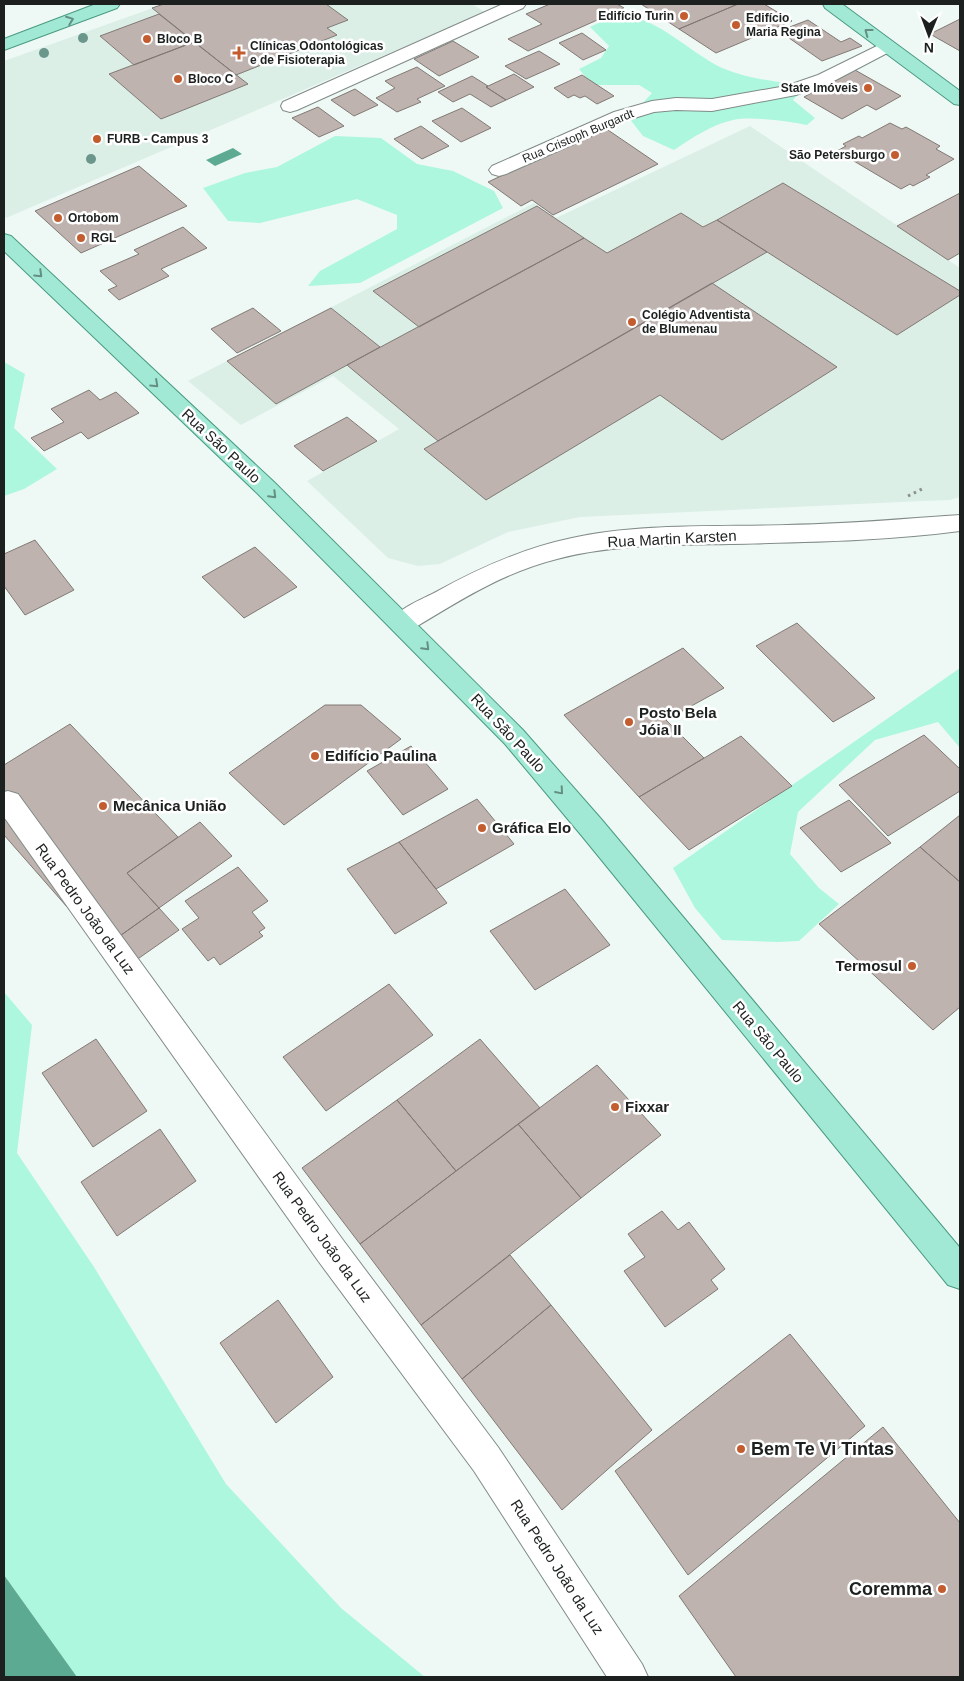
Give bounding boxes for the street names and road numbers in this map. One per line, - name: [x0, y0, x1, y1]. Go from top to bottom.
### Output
- street label: Rua Cristoph Burgardt: [520, 106, 636, 166]
- street label: Rua São Paulo: [179, 405, 264, 486]
- street label: Rua Martin Karsten: [607, 527, 737, 550]
- street label: Rua São Paulo: [468, 690, 549, 775]
- street label: Rua Pedro João da Luz: [32, 840, 139, 977]
- street label: Rua São Paulo: [729, 998, 807, 1086]
- street label: Rua Pedro João da Luz: [269, 1168, 376, 1305]
- street label: Rua Pedro João da Luz: [507, 1496, 607, 1637]

